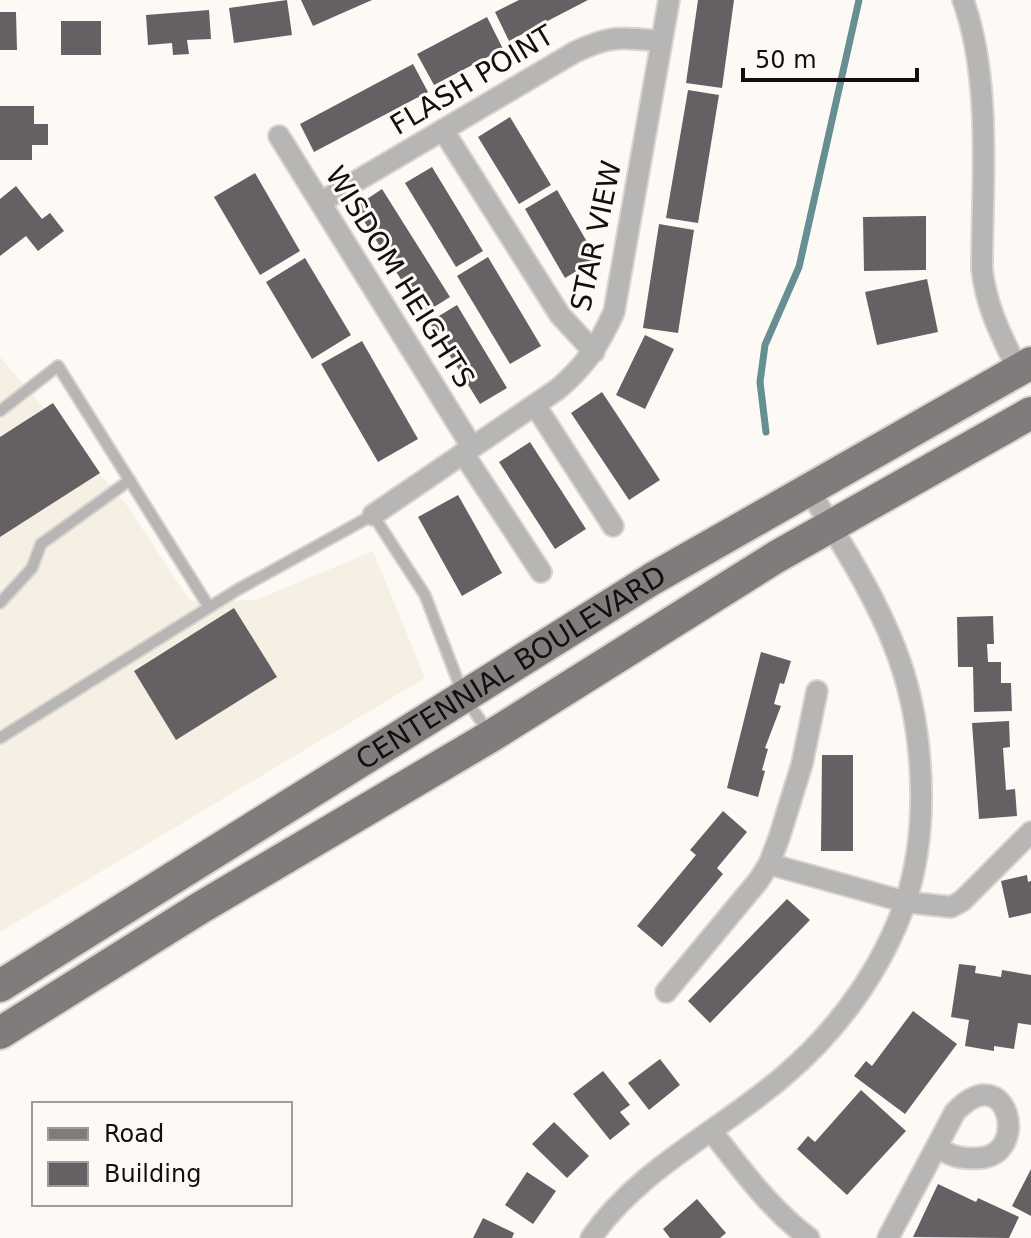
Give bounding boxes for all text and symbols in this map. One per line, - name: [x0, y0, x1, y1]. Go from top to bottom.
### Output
- street label: FLASH POINT: [384, 18, 560, 142]
- scale bar: [743, 32, 917, 82]
- text: 50 m: [755, 46, 817, 74]
- street label: STAR VIEW: [564, 158, 628, 314]
- street label: WISDOM HEIGHTS: [318, 160, 482, 394]
- street label: CENTENNIAL BOULEVARD: [350, 558, 671, 776]
- legend: [32, 1102, 292, 1206]
- text: Road: [104, 1120, 164, 1148]
- text: Building: [104, 1160, 201, 1188]

